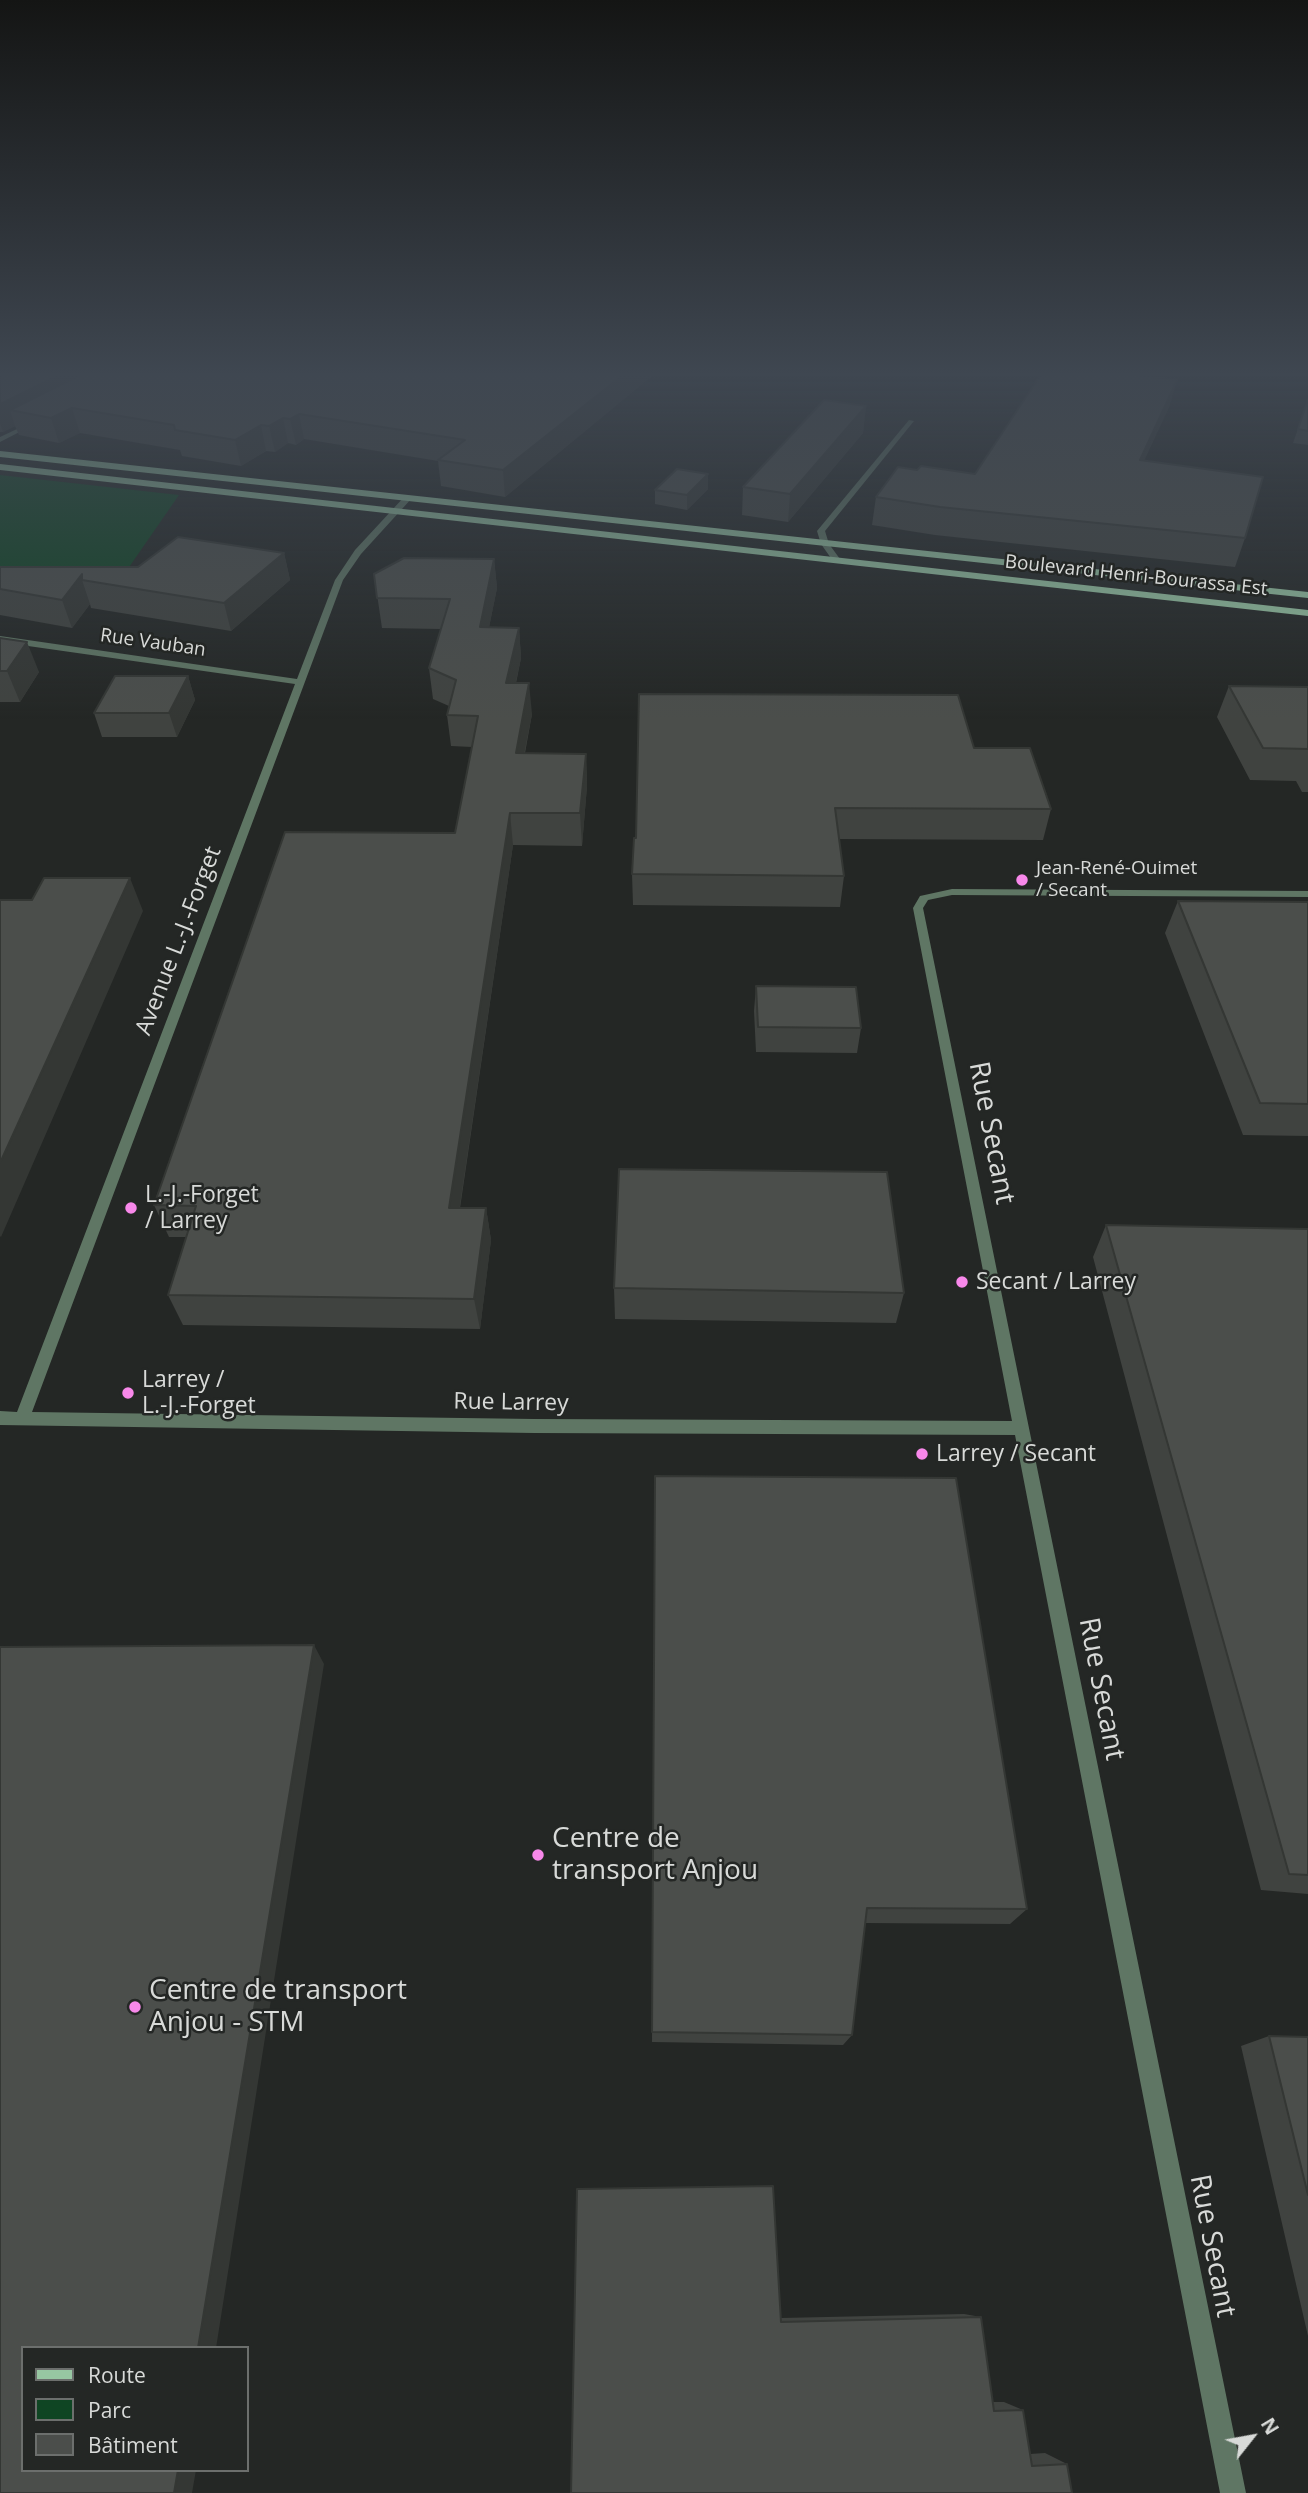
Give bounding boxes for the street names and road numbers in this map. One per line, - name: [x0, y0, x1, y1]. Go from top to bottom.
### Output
- street label: Boulevard Henri-Bourassa Est: [1004, 551, 1268, 601]
- street label: Rue Vauban: [99, 624, 207, 662]
- street label: Avenue L.-J.-Forget: [130, 843, 228, 1039]
- street label: Rue Secant: [961, 1059, 1021, 1207]
- street label: Rue Larrey: [453, 1388, 569, 1418]
- street label: Rue Secant: [1071, 1615, 1131, 1763]
- street label: Rue Secant: [1182, 2172, 1242, 2320]

